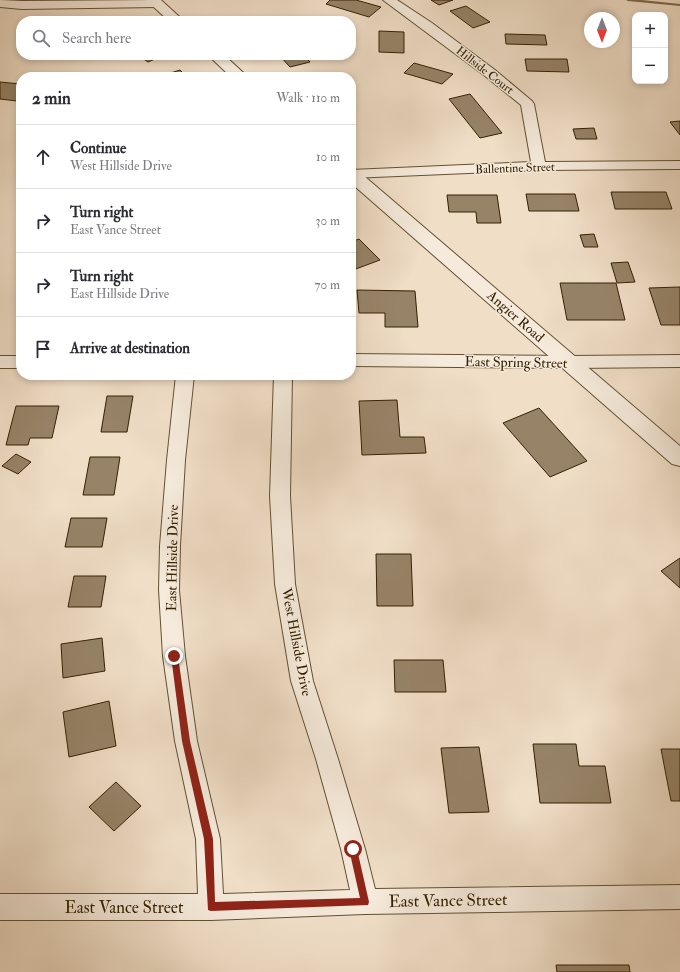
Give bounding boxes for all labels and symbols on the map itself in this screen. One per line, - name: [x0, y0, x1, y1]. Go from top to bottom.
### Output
- north arrow: [584, 12, 620, 48]
- street label: Hillside Court: [453, 43, 517, 98]
- street label: Ballentine Street: [475, 160, 555, 177]
- street label: Angier Road: [483, 286, 548, 346]
- street label: East Spring Street: [464, 353, 568, 373]
- street label: East Hillside Drive: [163, 504, 182, 612]
- street label: West Hillside Drive: [278, 586, 315, 698]
- route end: [165, 647, 183, 665]
- route start: [344, 840, 362, 858]
- street label: East Vance Street: [388, 889, 508, 912]
- street label: East Vance Street: [65, 897, 184, 918]

